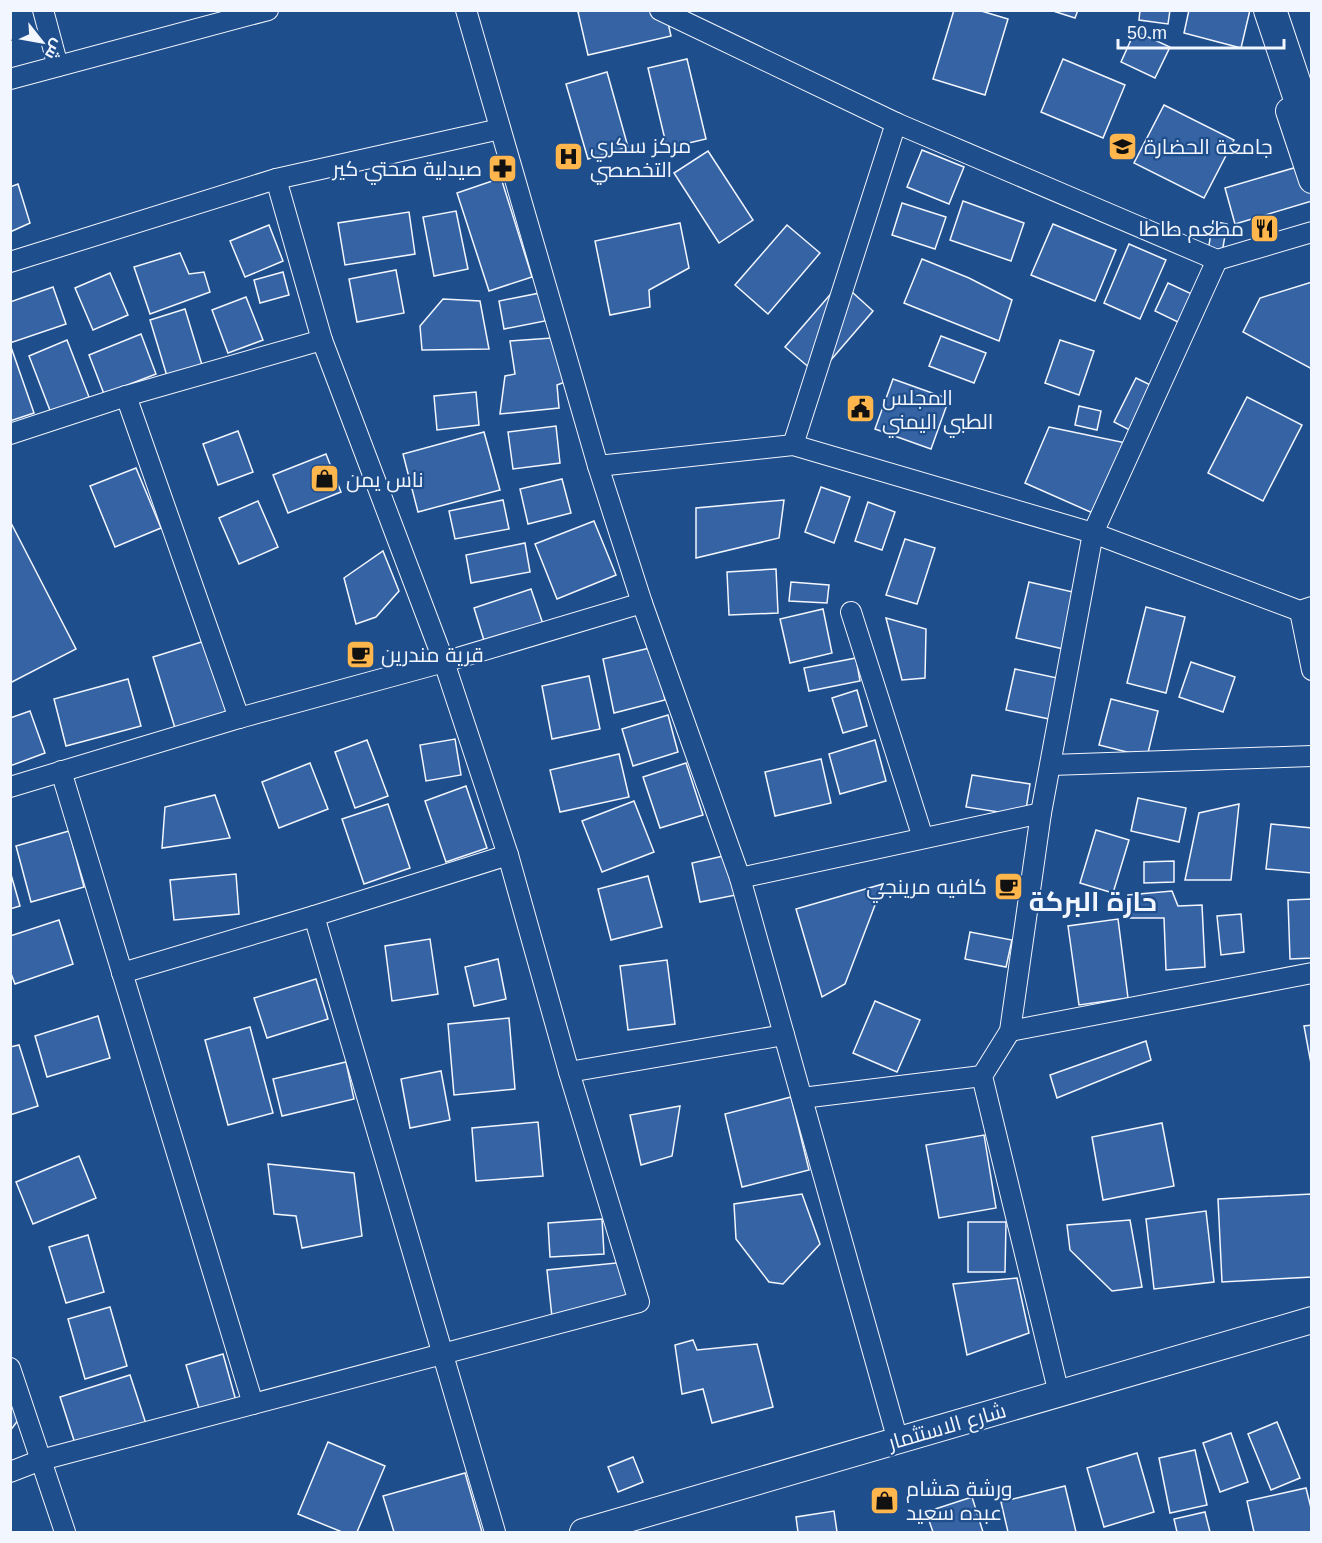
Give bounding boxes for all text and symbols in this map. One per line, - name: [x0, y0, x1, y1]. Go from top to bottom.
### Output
- north arrow: [12, 12, 72, 72]
- scale bar: [1118, 12, 1284, 50]
- text: 50 m: [1127, 23, 1167, 43]
- text: ش: [41, 36, 67, 63]
- school or university icon: جامعة الحضارة: [1107, 130, 1139, 162]
- place label: مركز سكري التخصصي: [590, 134, 691, 185]
- place label: جامعة الحضارة: [1144, 135, 1273, 159]
- hospital icon: مركز سكري التخصصي: [553, 141, 585, 173]
- pharmacy icon: صيدلية صحتي كير: [487, 152, 519, 184]
- place label: صيدلية صحتي كير: [332, 157, 482, 185]
- restaurant icon: مطعم طاطا: [1249, 212, 1281, 244]
- place label: مطعم طاطا: [1138, 217, 1244, 243]
- place label: المجلس الطبي اليمني: [882, 386, 993, 438]
- public building icon: المجلس الطبي اليمني: [845, 393, 877, 425]
- shop icon: ناس يمن: [309, 463, 341, 495]
- place label: ناس يمن: [346, 468, 424, 493]
- cafe icon: قرية مندرين: [344, 638, 376, 670]
- place label: قرية مندرين: [381, 643, 484, 668]
- cafe icon: كافيه مرينجي: [992, 870, 1024, 902]
- place label: كافيه مرينجي: [866, 875, 987, 903]
- district label: حارة البركة: [1029, 887, 1157, 918]
- street label: شارع الاستثمار: [885, 1398, 1009, 1457]
- place label: ورشة هشام عبده سعيد: [906, 1477, 1012, 1524]
- shop icon: ورشة هشام عبده سعيد: [869, 1484, 901, 1516]

